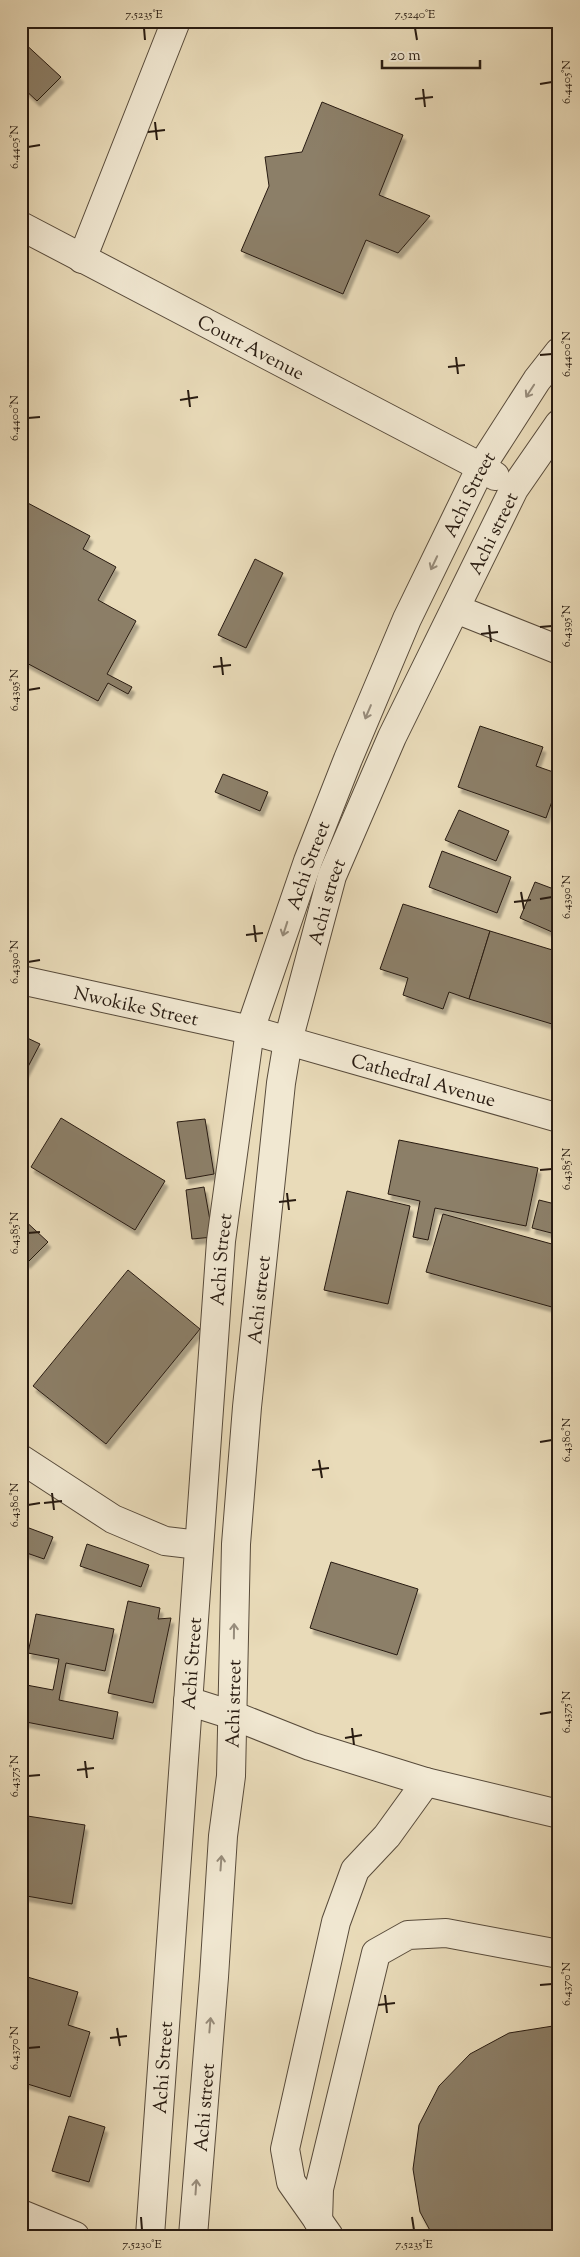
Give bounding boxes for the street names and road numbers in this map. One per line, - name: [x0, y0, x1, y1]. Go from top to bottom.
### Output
- street label: Court Avenue: [192, 310, 309, 388]
- street label: Achi Street: [438, 447, 504, 542]
- street label: Achi street: [463, 488, 527, 580]
- street label: Achi Street: [281, 817, 338, 914]
- street label: Achi street: [303, 855, 354, 948]
- street label: Nwokike Street: [71, 981, 201, 1034]
- street label: Cathedral Avenue: [348, 1048, 499, 1115]
- street label: Achi Street: [205, 1211, 241, 1307]
- street label: Achi street: [243, 1254, 279, 1346]
- street label: Achi Street: [177, 1616, 210, 1711]
- street label: Achi street: [221, 1659, 250, 1748]
- street label: Achi Street: [148, 2020, 181, 2115]
- street label: Achi street: [189, 2062, 223, 2153]

